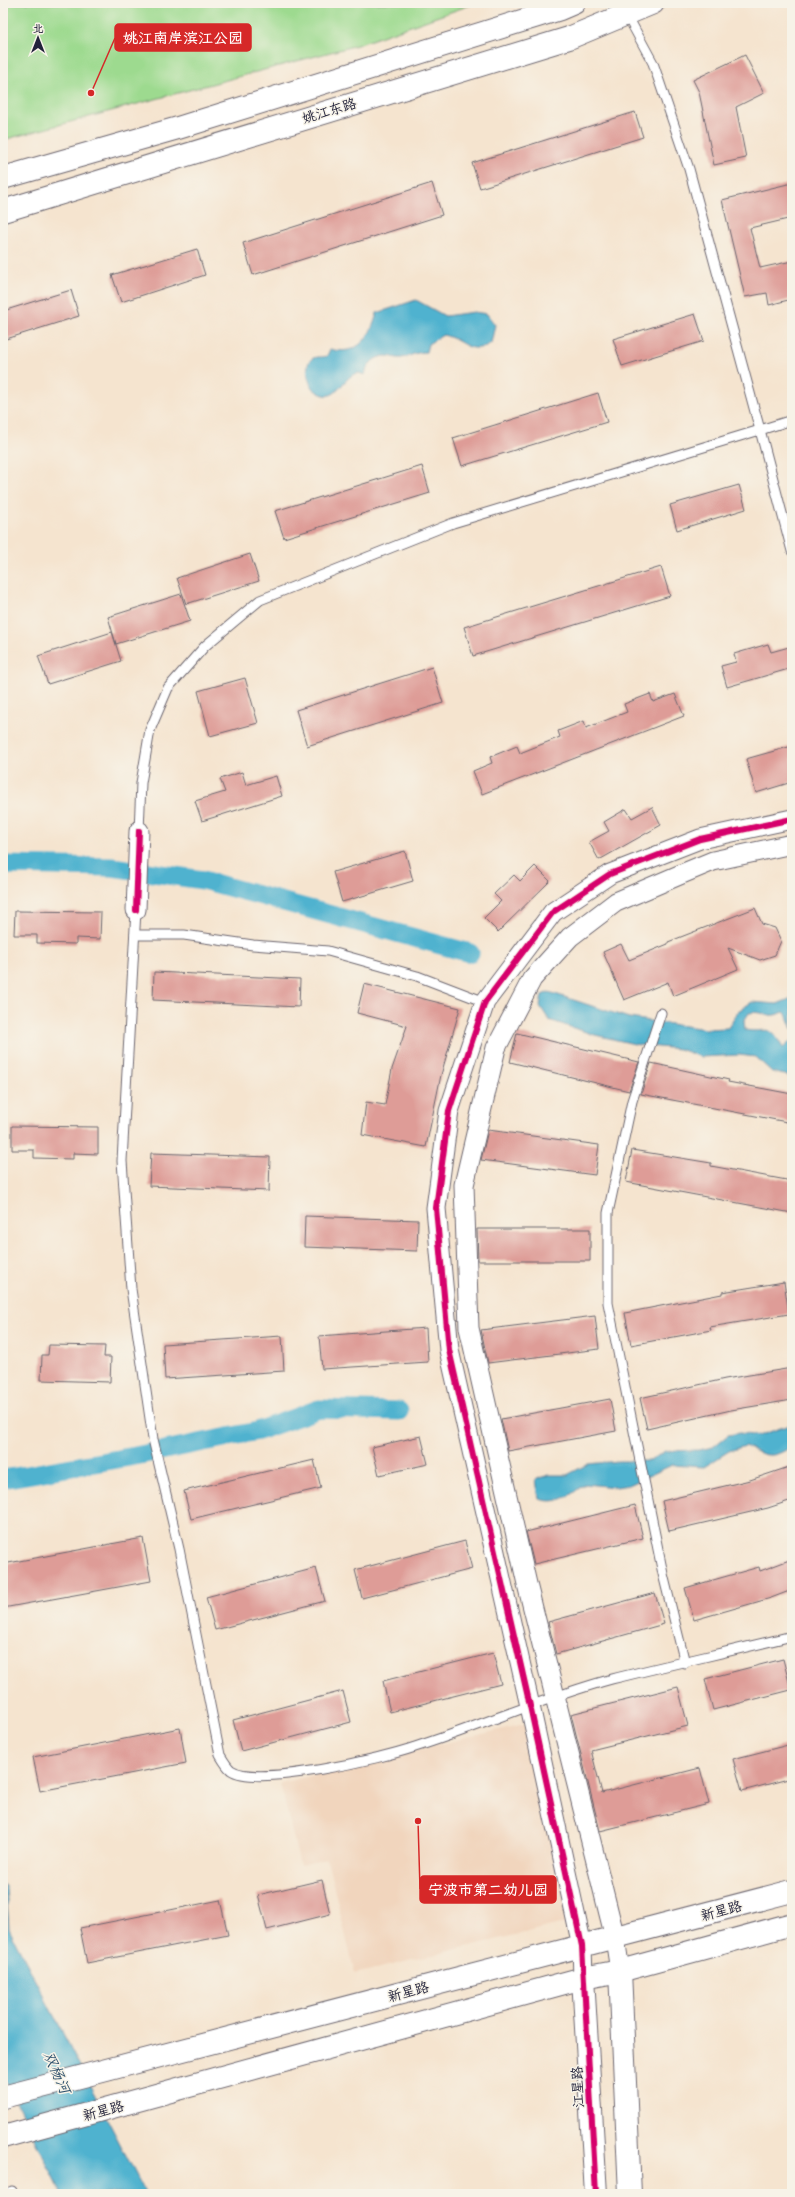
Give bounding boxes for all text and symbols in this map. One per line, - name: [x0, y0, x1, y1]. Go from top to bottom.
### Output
- north arrow: [18, 18, 58, 58]
- text: 北: [33, 20, 44, 35]
- callout: 姚江南岸滨江公园: [115, 24, 251, 51]
- text: 姚江南岸滨江公园: [123, 27, 243, 47]
- street label: 姚江东路: [299, 93, 359, 127]
- callout: 宁波市第二幼儿园: [420, 1876, 556, 1903]
- text: 宁波市第二幼儿园: [428, 1879, 548, 1899]
- street label: 新星路: [698, 1895, 744, 1925]
- street label: 新星路: [385, 1976, 431, 2006]
- water label: 双杨河: [40, 2047, 78, 2099]
- street label: 江星路: [566, 2066, 588, 2108]
- street label: 新星路: [80, 2095, 126, 2125]

